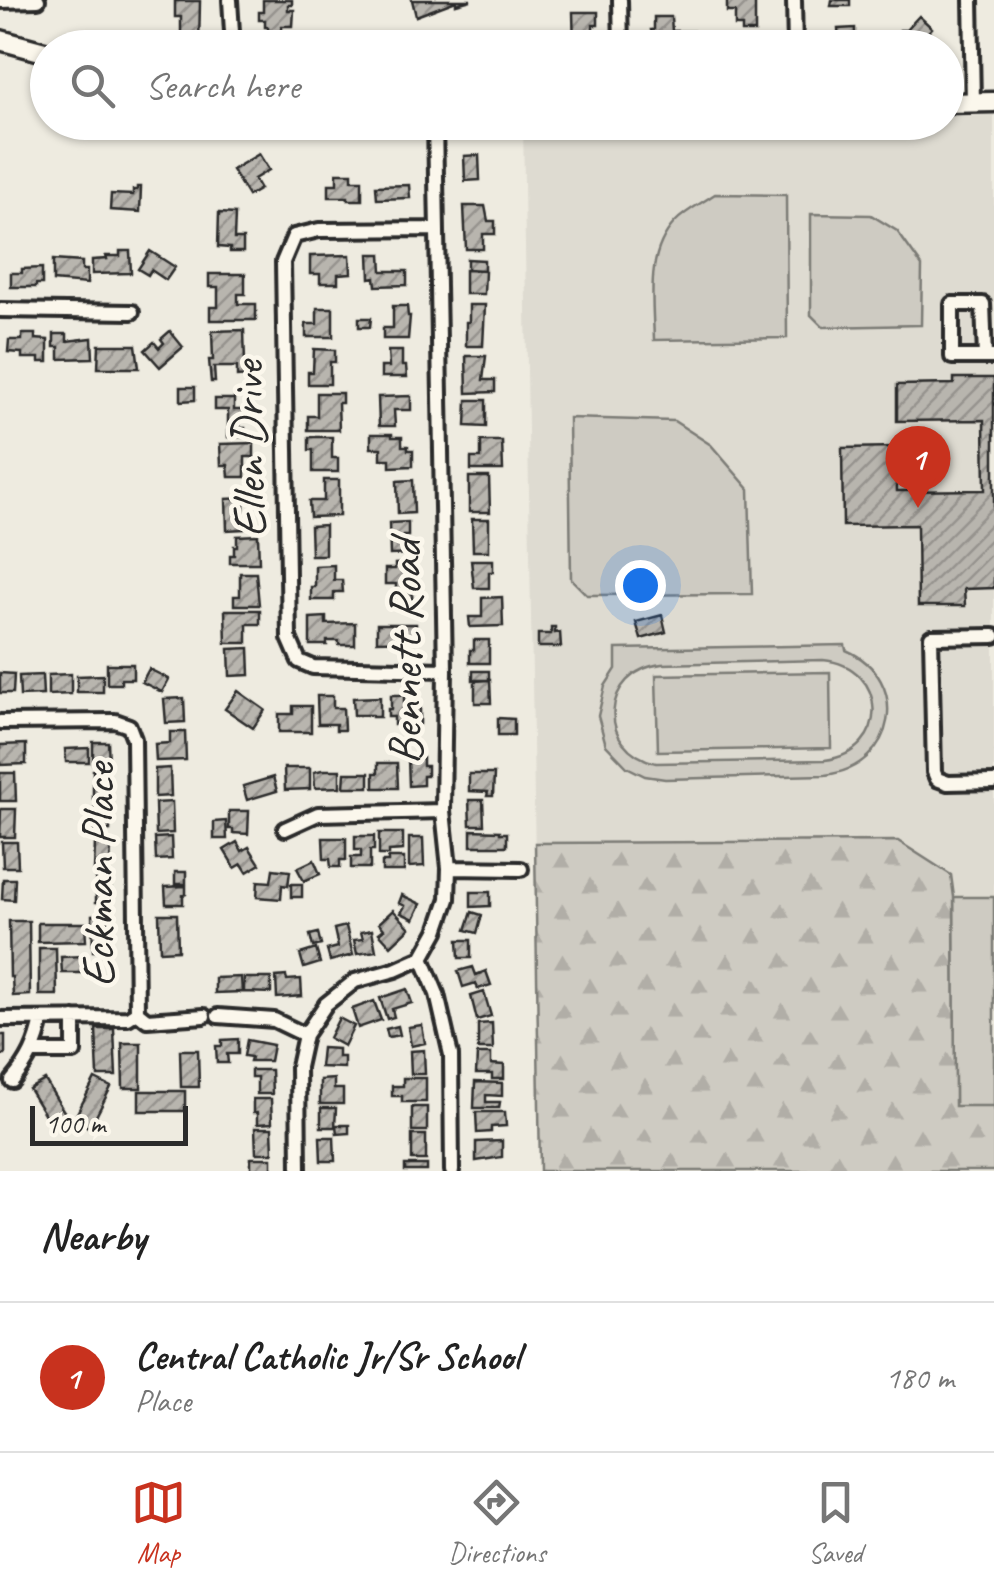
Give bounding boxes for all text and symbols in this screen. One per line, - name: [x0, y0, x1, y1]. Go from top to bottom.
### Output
- search box: [30, 30, 964, 140]
- icon: search: [65, 58, 120, 113]
- text: Search here: [145, 62, 300, 109]
- street label: Ellen Drive: [216, 357, 280, 538]
- pin: 1: [886, 426, 950, 508]
- street label: Bennett Road: [375, 532, 435, 764]
- your location: [615, 560, 666, 611]
- street label: Eckman Place: [68, 760, 128, 987]
- scale bar: [30, 1101, 188, 1146]
- text: 100 m: [45, 1106, 105, 1141]
- text: Nearby: [40, 1210, 146, 1263]
- text: Central Catholic Jr/Sr School: [135, 1333, 520, 1380]
- text: 1: [65, 1357, 80, 1398]
- text: 180 m: [885, 1357, 954, 1398]
- text: Place: [135, 1380, 191, 1421]
- tab: Map: [131, 1475, 186, 1570]
- tab: Directions: [448, 1475, 546, 1570]
- tab: Saved: [808, 1475, 863, 1570]

